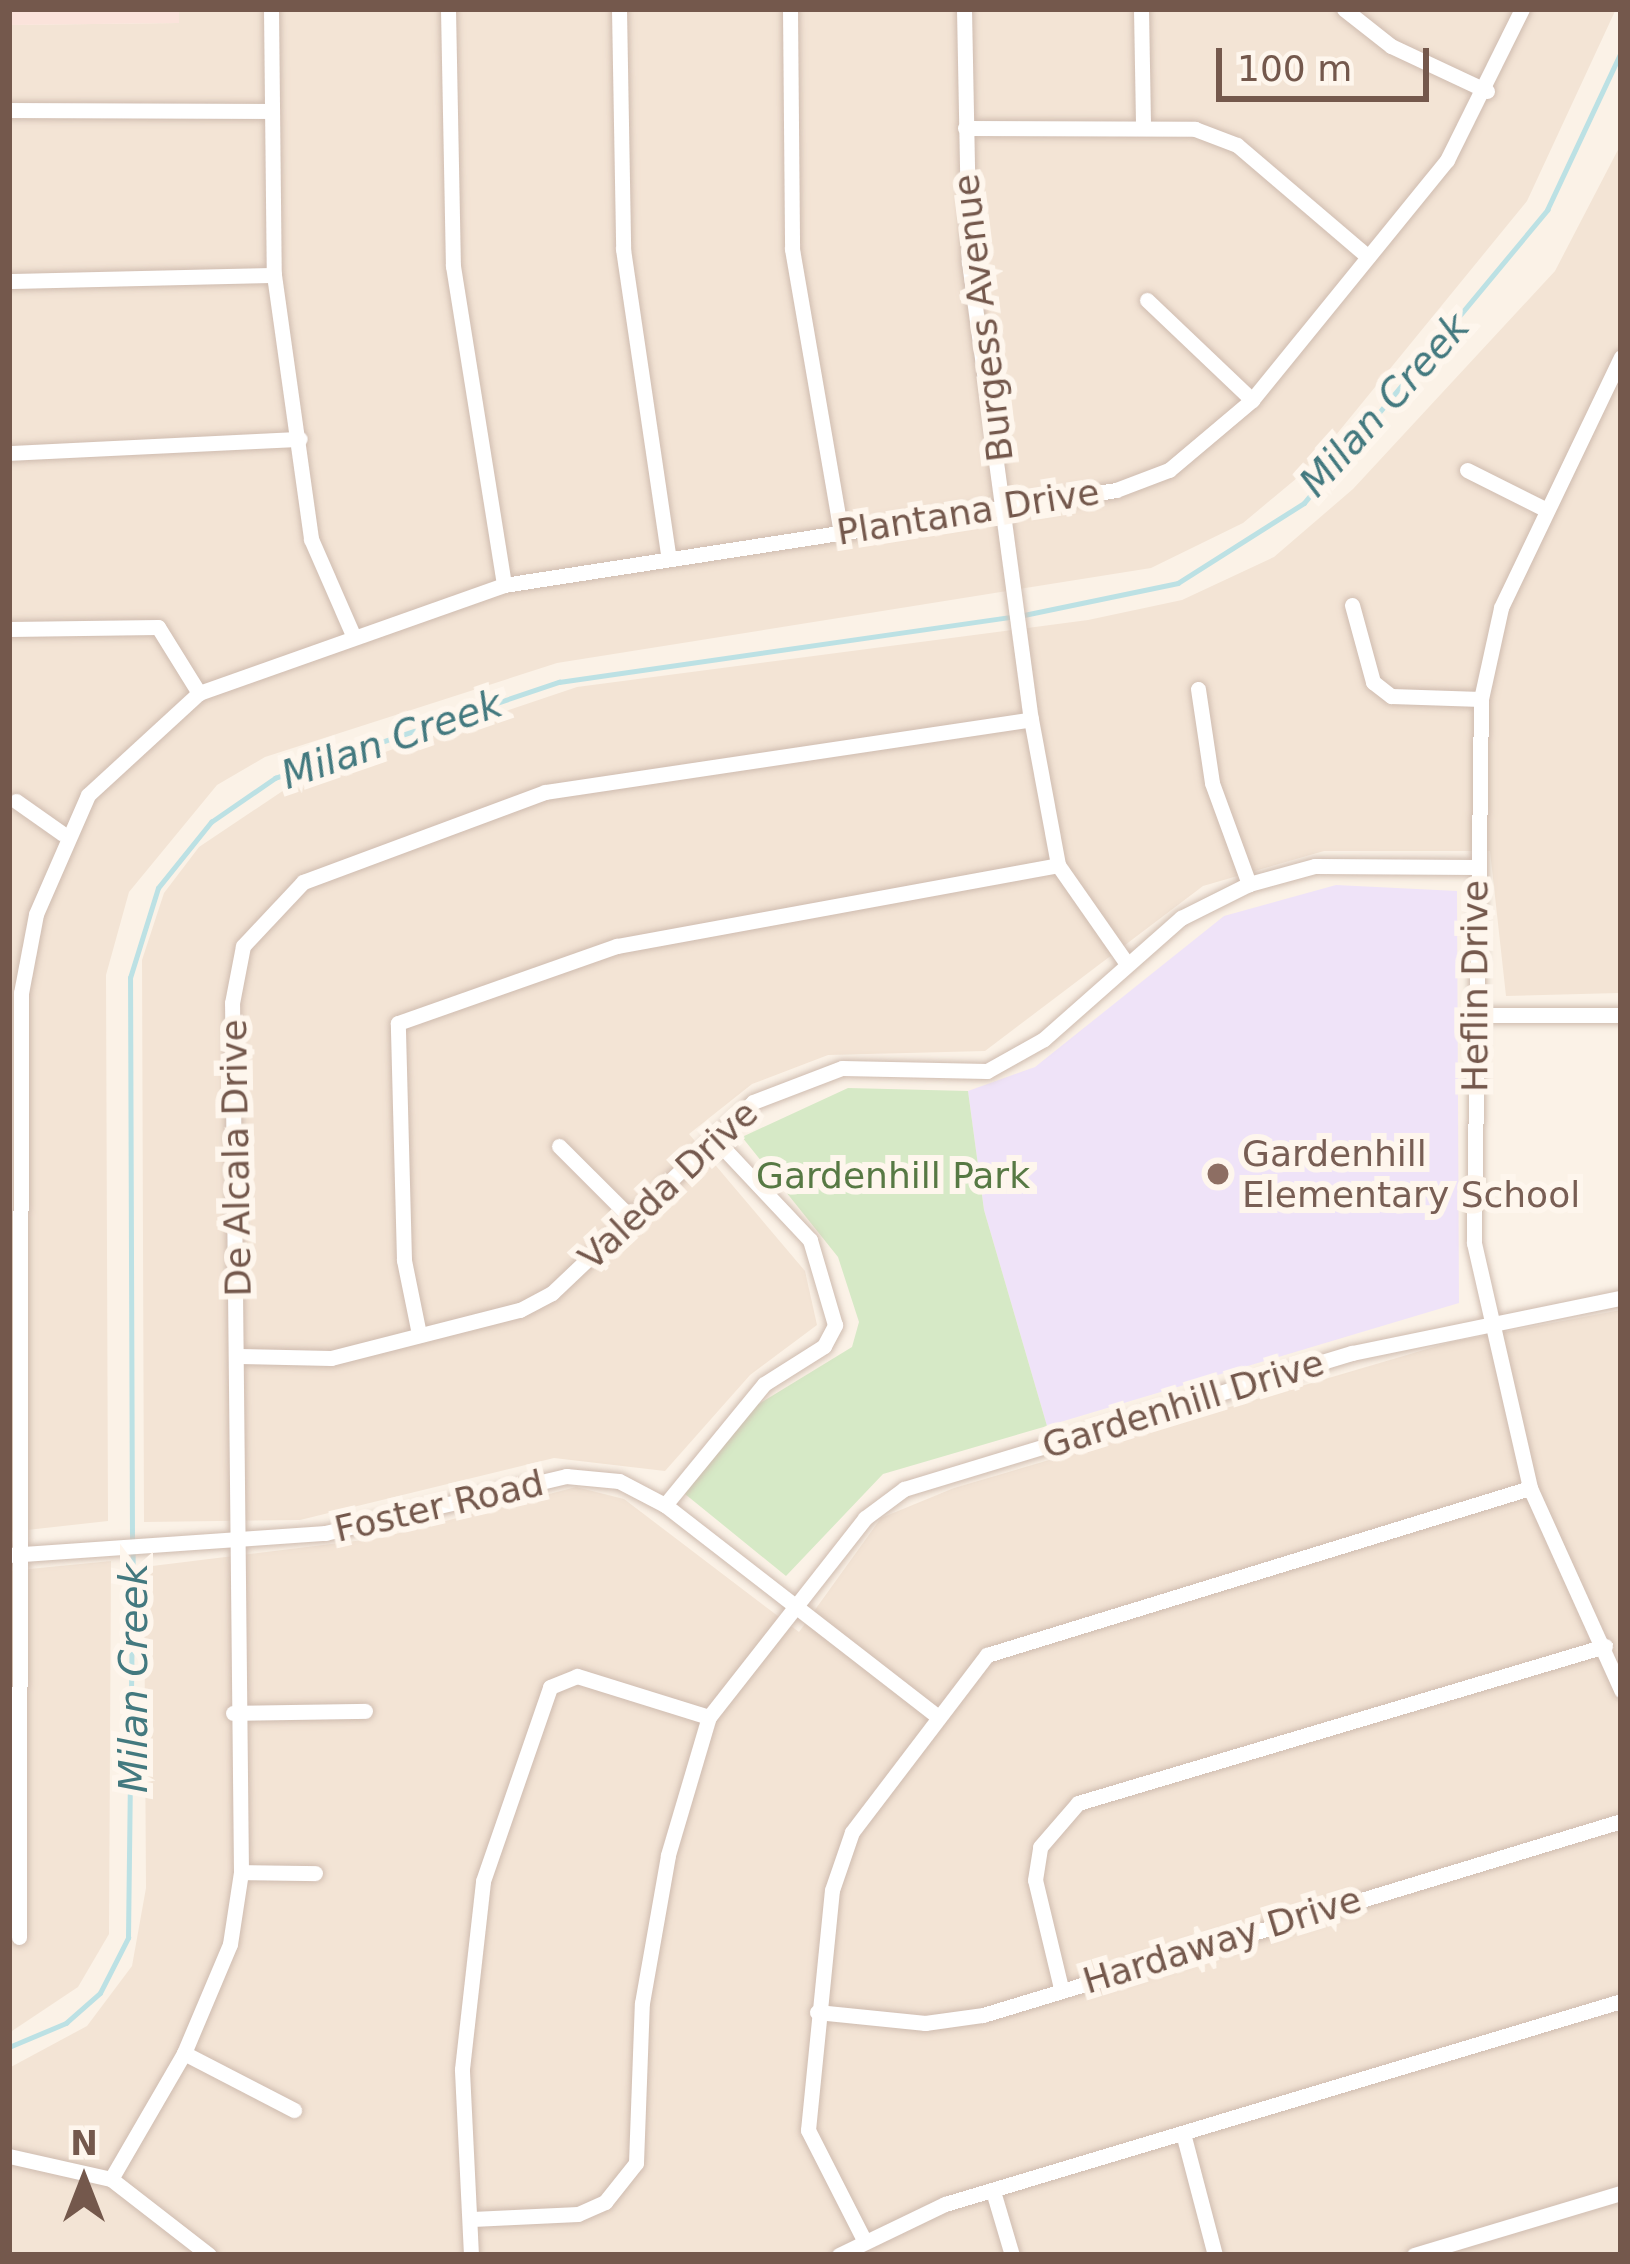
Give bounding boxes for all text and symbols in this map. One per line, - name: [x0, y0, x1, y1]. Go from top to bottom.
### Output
- scale bar: [1222, 24, 1435, 98]
- text: 100 m: [1237, 48, 1352, 89]
- street label: Burgess Avenue: [944, 172, 1022, 464]
- water label: Milan Creek: [1291, 304, 1479, 506]
- street label: Plantana Drive: [834, 470, 1102, 554]
- water label: Milan Creek: [276, 680, 508, 800]
- street label: Heflin Drive: [1453, 880, 1497, 1092]
- street label: De Alcala Drive: [212, 1019, 260, 1297]
- street label: Valeda Drive: [570, 1091, 766, 1279]
- place label: Gardenhill Elementary School: [1242, 1131, 1580, 1216]
- park label: Gardenhill Park: [756, 1154, 1030, 1198]
- marker: Gardenhill Elementary School: [1205, 1161, 1231, 1187]
- street label: Gardenhill Drive: [1037, 1341, 1329, 1467]
- street label: Foster Road: [330, 1461, 548, 1551]
- water label: Milan Creek: [111, 1563, 157, 1793]
- street label: Hardaway Drive: [1078, 1877, 1366, 2003]
- north arrow: [24, 2120, 144, 2240]
- text: N: [70, 2124, 98, 2163]

